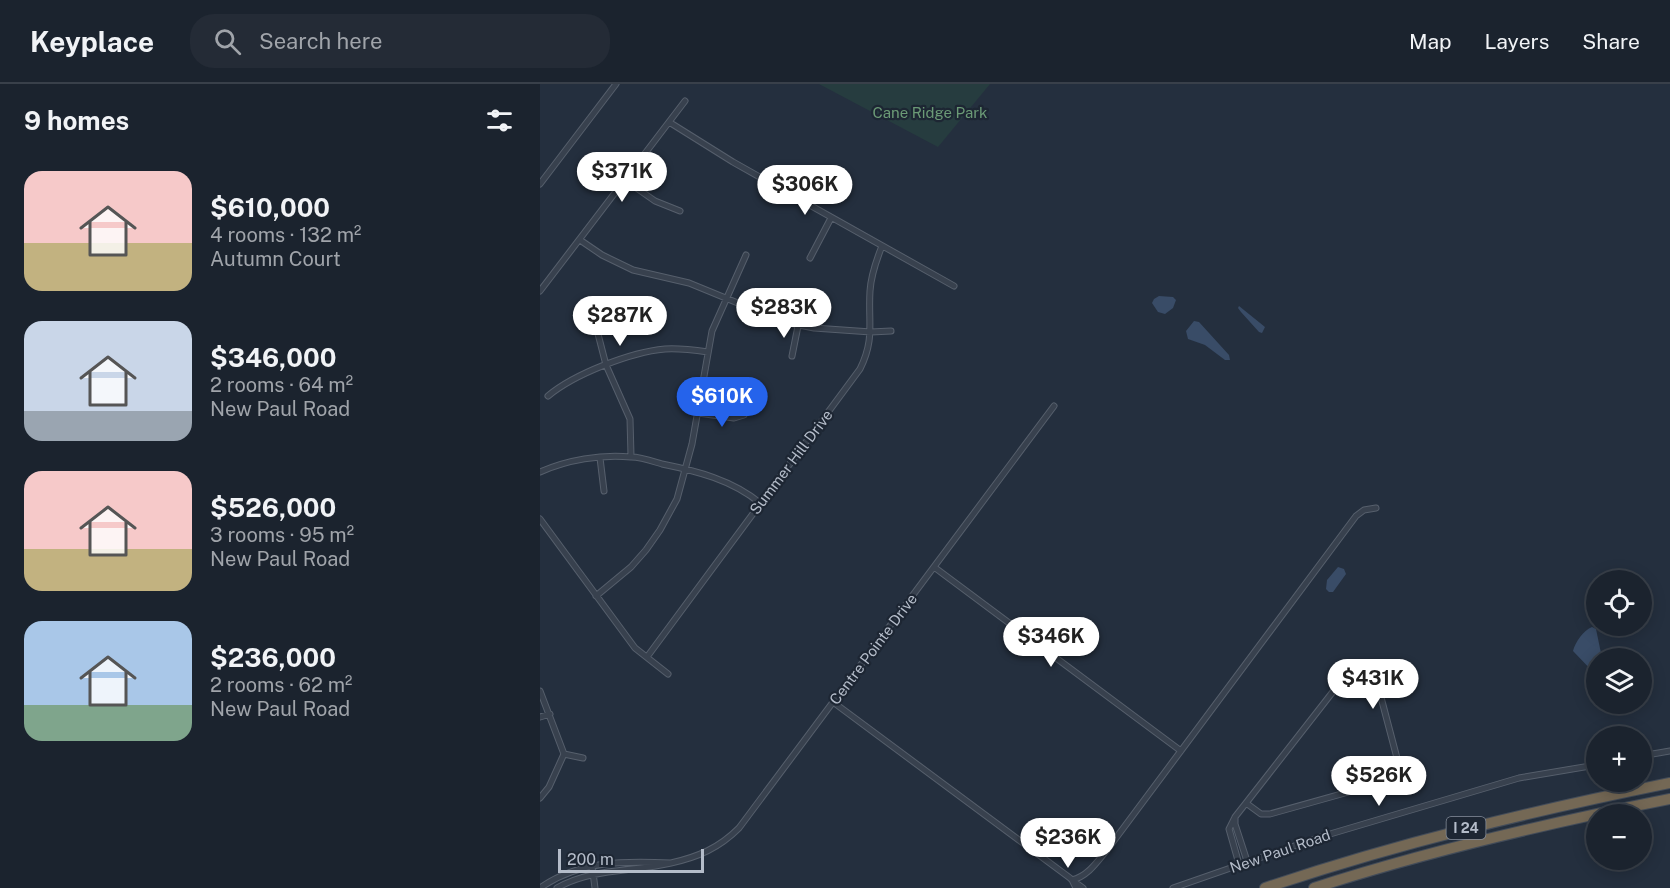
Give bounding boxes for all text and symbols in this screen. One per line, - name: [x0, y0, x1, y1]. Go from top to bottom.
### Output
- search box: [190, 14, 610, 68]
- text: Keyplace: [30, 25, 154, 58]
- icon: search: [211, 25, 244, 58]
- text: Search here: [259, 28, 383, 54]
- text: Map: [1409, 29, 1452, 54]
- text: Layers: [1485, 29, 1549, 54]
- text: Share: [1582, 29, 1640, 54]
- icon: filters: [483, 104, 516, 137]
- park label: Cane Ridge Park: [872, 104, 988, 121]
- text: 9 homes: [24, 105, 129, 136]
- pin: $371K: [580, 152, 664, 203]
- text: $371K: [591, 159, 653, 183]
- pin: $306K: [763, 165, 847, 216]
- text: $306K: [771, 172, 839, 196]
- text: $610,000: [210, 192, 330, 223]
- icon: home: [72, 195, 144, 267]
- text: 4 rooms · 132 m²: [210, 223, 361, 247]
- text: Autumn Court: [210, 247, 341, 271]
- pin: $283K: [742, 288, 826, 339]
- text: $283K: [750, 295, 818, 319]
- pin: $287K: [578, 296, 662, 347]
- text: $287K: [587, 303, 653, 327]
- text: $346,000: [210, 342, 336, 373]
- icon: home: [72, 345, 144, 417]
- text: 2 rooms · 64 m²: [210, 373, 353, 397]
- pin: $610K: [680, 377, 764, 428]
- text: $610K: [691, 384, 753, 408]
- text: New Paul Road: [210, 397, 350, 421]
- street label: Summer Hill Drive: [746, 406, 836, 518]
- text: $526,000: [210, 492, 336, 523]
- icon: home: [72, 495, 144, 567]
- text: 3 rooms · 95 m²: [210, 523, 354, 547]
- text: New Paul Road: [210, 547, 350, 571]
- map controls: [1586, 570, 1652, 870]
- button: locate: [1586, 570, 1652, 636]
- street label: Centre Pointe Drive: [826, 590, 920, 708]
- pin: $346K: [1009, 617, 1093, 668]
- text: $346K: [1017, 624, 1085, 648]
- text: $236,000: [210, 642, 336, 673]
- icon: home: [72, 645, 144, 717]
- button: layers: [1586, 648, 1652, 714]
- pin: $431K: [1331, 659, 1415, 710]
- text: $431K: [1342, 666, 1404, 690]
- text: 2 rooms · 62 m²: [210, 673, 352, 697]
- text: New Paul Road: [210, 697, 350, 721]
- button: +: [1586, 726, 1652, 792]
- pin: $526K: [1337, 756, 1421, 807]
- text: $526K: [1345, 763, 1413, 787]
- button: −: [1586, 804, 1652, 870]
- road number: I 24: [1446, 817, 1486, 839]
- pin: $236K: [1026, 818, 1110, 869]
- text: $236K: [1034, 825, 1102, 849]
- street label: New Paul Road: [1228, 826, 1332, 876]
- scale bar: [558, 846, 704, 874]
- text: 200 m: [567, 850, 614, 869]

